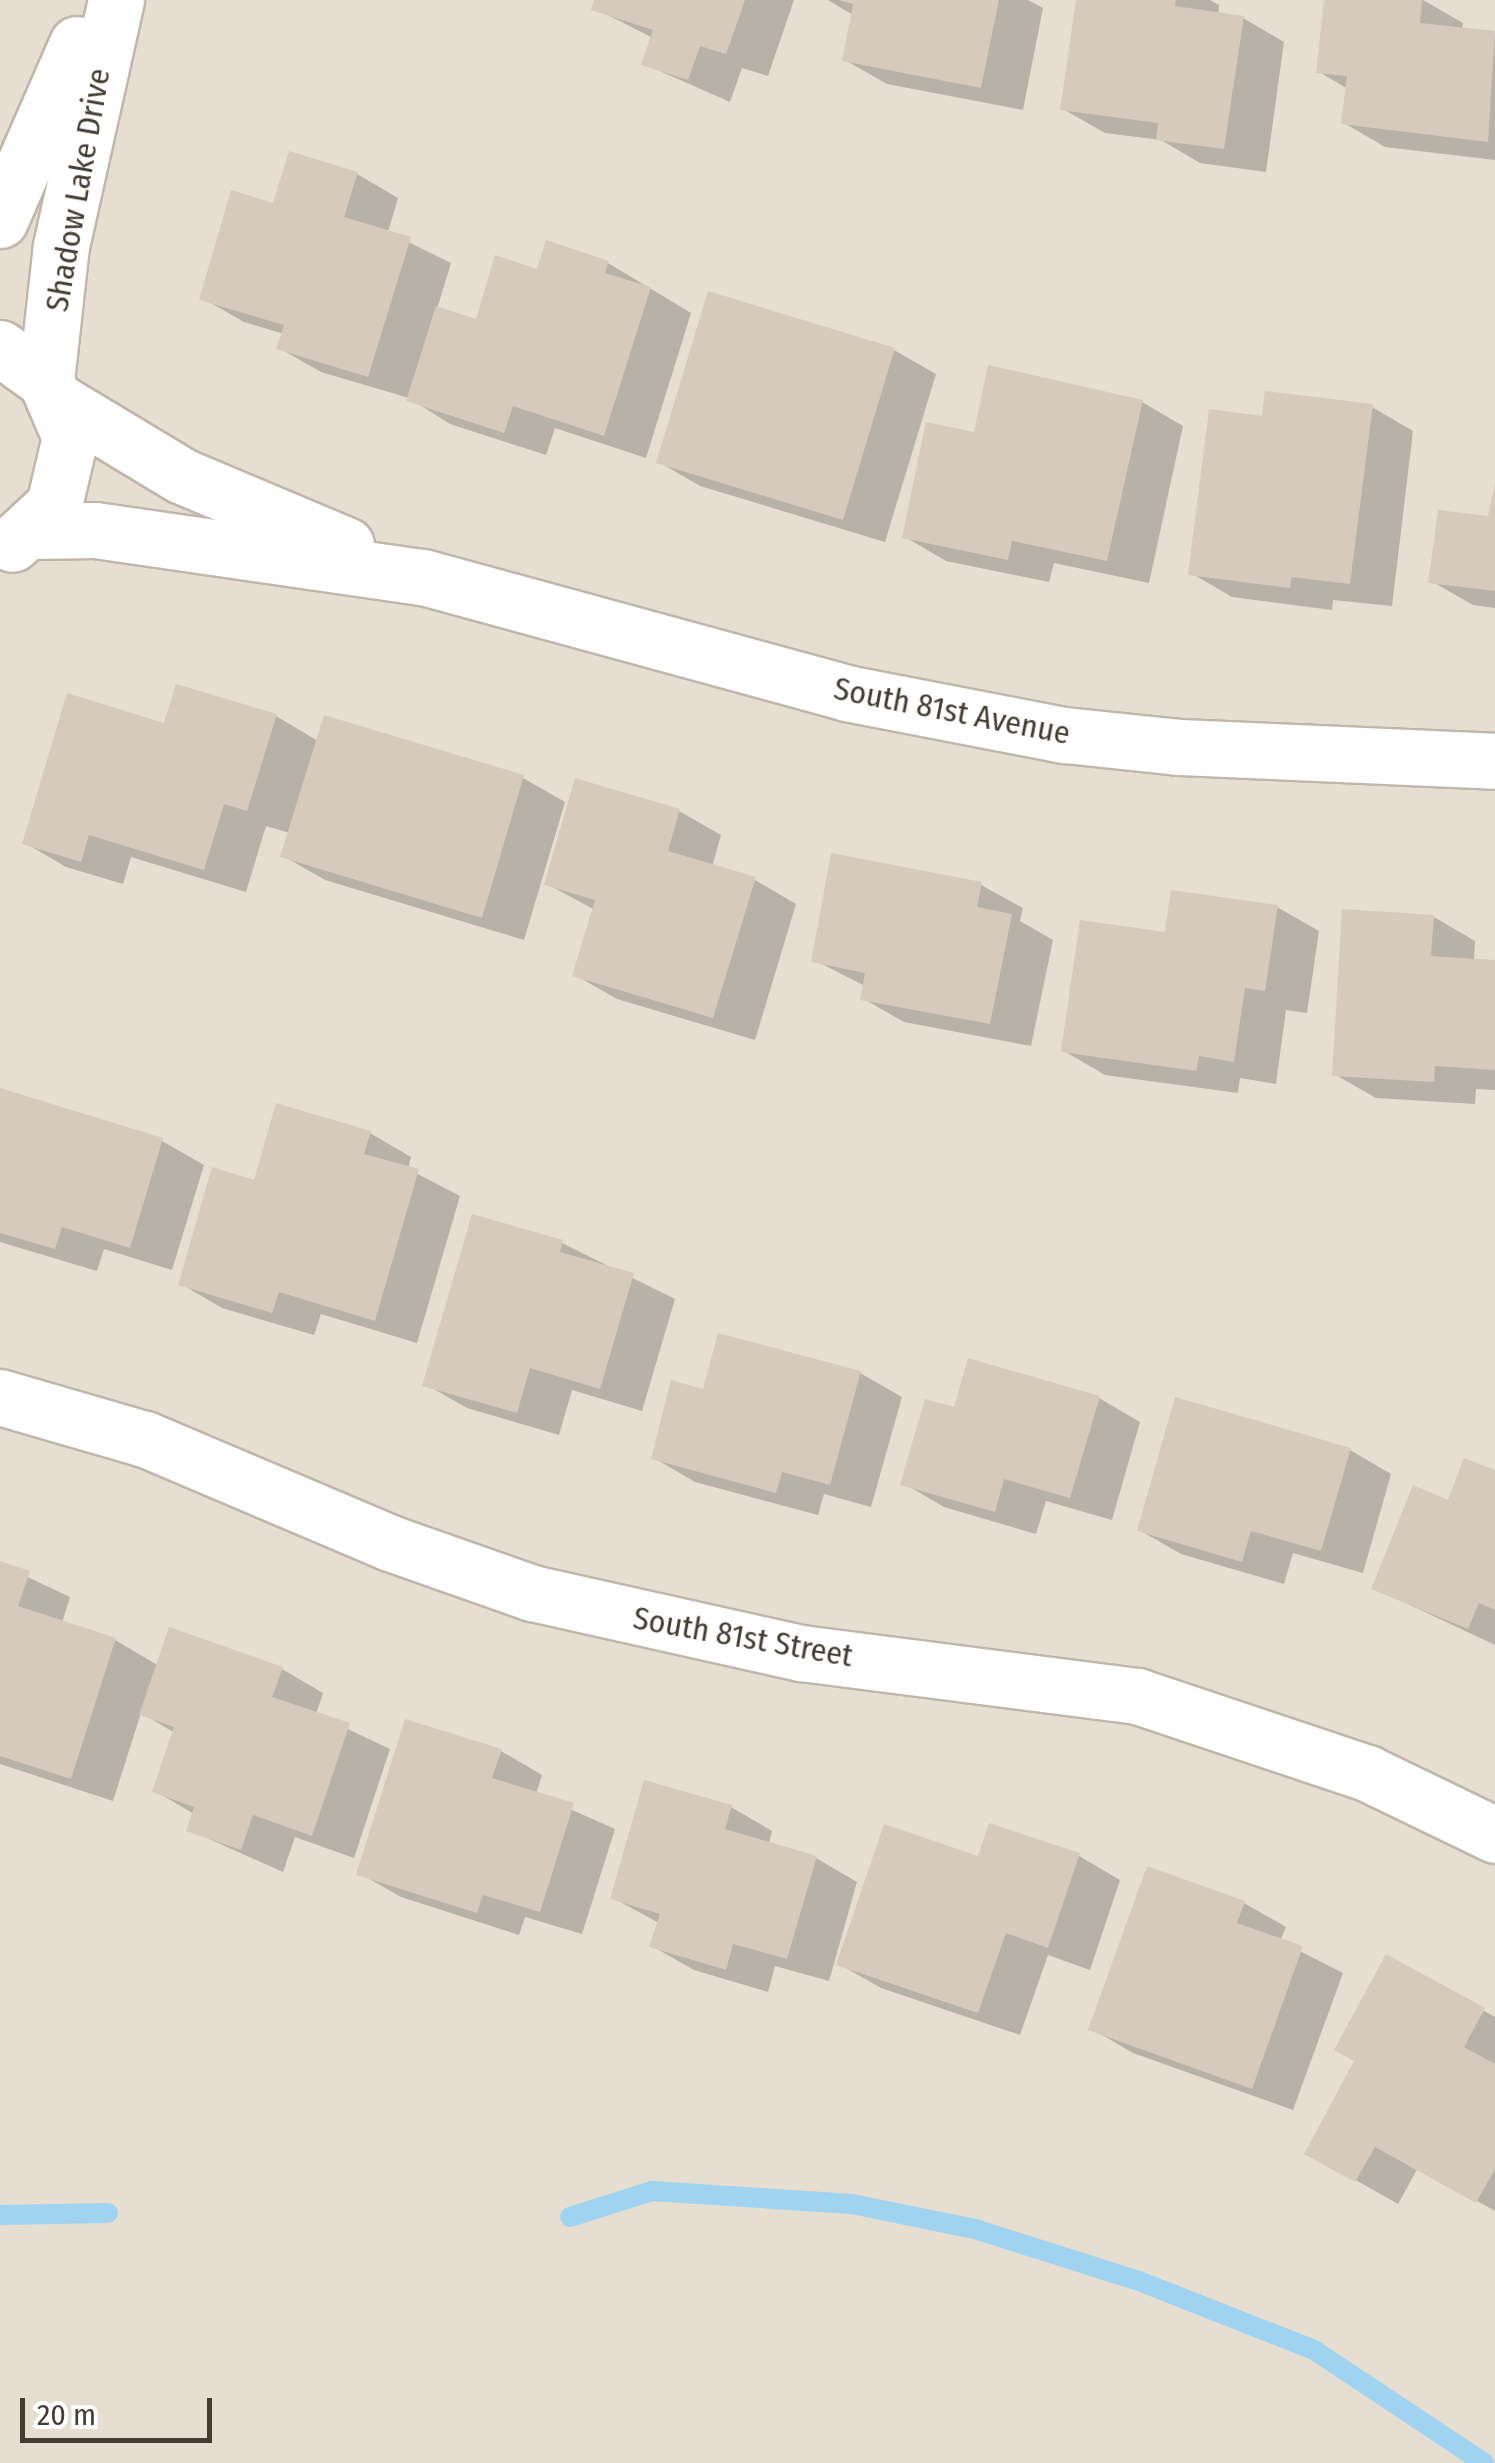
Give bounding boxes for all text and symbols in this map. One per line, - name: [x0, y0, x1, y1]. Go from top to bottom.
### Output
- street label: Shadow Lake Drive: [38, 65, 118, 315]
- street label: South 81st Avenue: [831, 669, 1073, 753]
- street label: South 81st Street: [630, 1599, 856, 1675]
- scale bar: [25, 2378, 218, 2440]
- text: 20 m: [37, 2397, 96, 2433]

